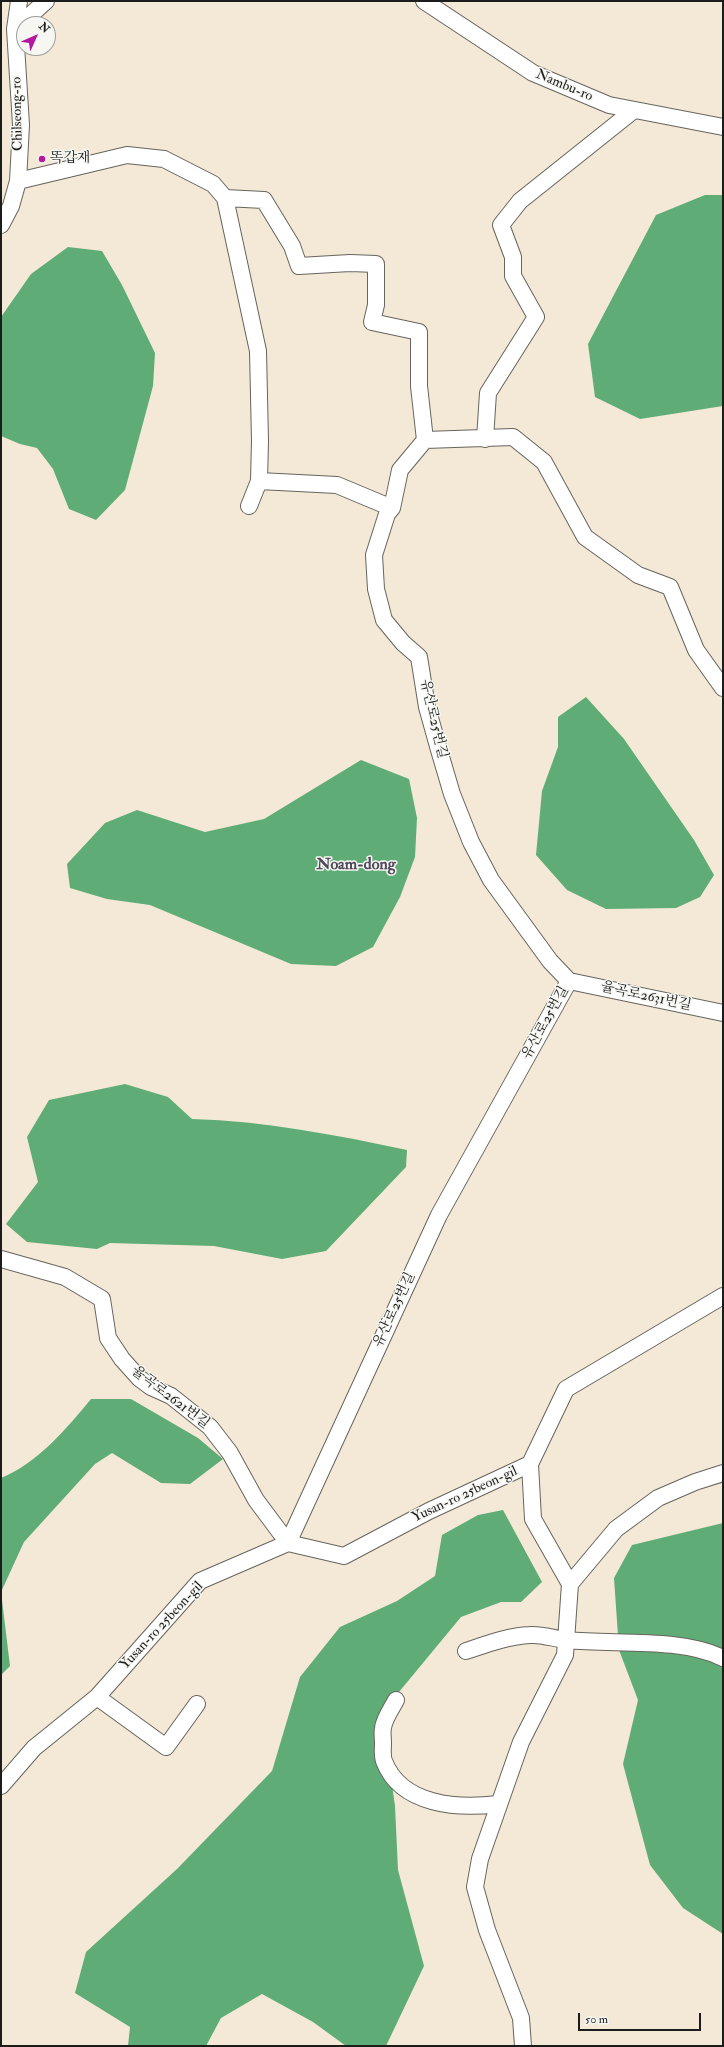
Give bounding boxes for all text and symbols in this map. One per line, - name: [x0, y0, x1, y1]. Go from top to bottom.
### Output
- north arrow: [16, 16, 56, 56]
- text: N: [36, 20, 52, 36]
- street label: Nambu-ro: [533, 66, 595, 106]
- street label: Chilseong-ro: [9, 77, 27, 151]
- place label: 똑갑재: [50, 151, 91, 167]
- marker: 똑갑재: [37, 154, 47, 164]
- street label: 유산로25번길: [416, 678, 450, 760]
- district label: Noam-dong: [316, 856, 396, 876]
- street label: 율곡로2631번길: [599, 979, 693, 1015]
- street label: 유산로25번길: [519, 984, 573, 1062]
- street label: 유산로25번길: [370, 1270, 420, 1350]
- street label: 율곡로2621번길: [127, 1363, 213, 1433]
- street label: Yusan-ro 25beon-gil: [410, 1463, 520, 1527]
- street label: Yusan-ro 25beon-gil: [117, 1578, 207, 1674]
- scale bar: [580, 2005, 703, 2031]
- text: 50 m: [585, 2012, 608, 2027]

